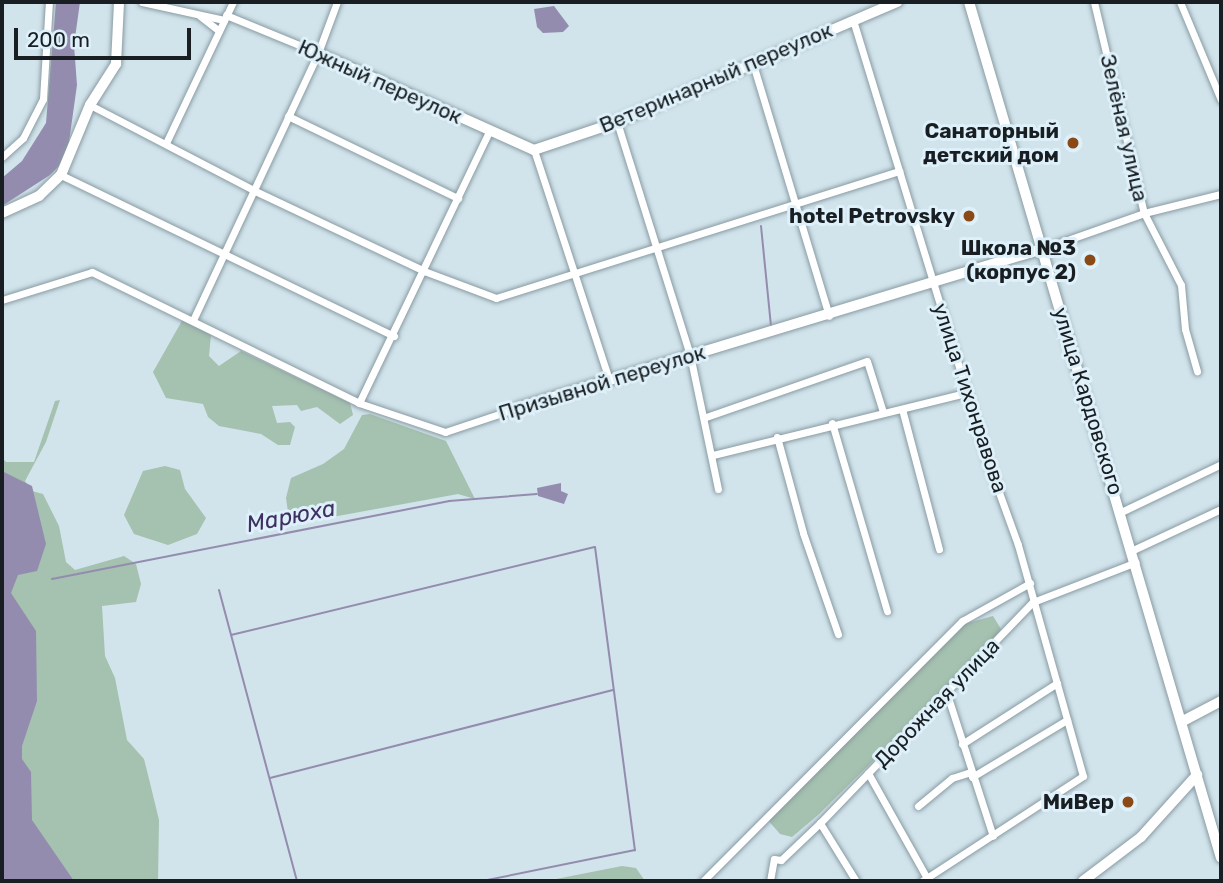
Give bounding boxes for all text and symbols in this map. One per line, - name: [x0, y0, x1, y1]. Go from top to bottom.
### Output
- scale bar: [18, 14, 194, 58]
- street label: Ветеринарный переулок: [596, 17, 836, 139]
- text: 200 m: [27, 27, 90, 52]
- street label: Южный переулок: [294, 35, 466, 129]
- street label: Зелёная улица: [1095, 52, 1153, 204]
- place label: Санаторный детский дом: [923, 118, 1059, 168]
- marker: Санаторный детский дом: [1065, 135, 1081, 151]
- place label: hotel Petrovsky: [789, 203, 955, 229]
- marker: hotel Petrovsky: [961, 208, 977, 224]
- place label: Школа №3 (корпус 2): [961, 235, 1076, 285]
- marker: Школа №3 (корпус 2): [1082, 252, 1098, 268]
- street label: улица Тихонравова: [927, 300, 1013, 496]
- street label: улица Кардовского: [1047, 304, 1129, 498]
- street label: Призывной переулок: [496, 340, 708, 426]
- water label: Марюха: [244, 494, 338, 538]
- street label: Дорожная улица: [869, 633, 1005, 773]
- place label: МиВер: [1043, 789, 1114, 815]
- marker: МиВер: [1120, 794, 1136, 810]

